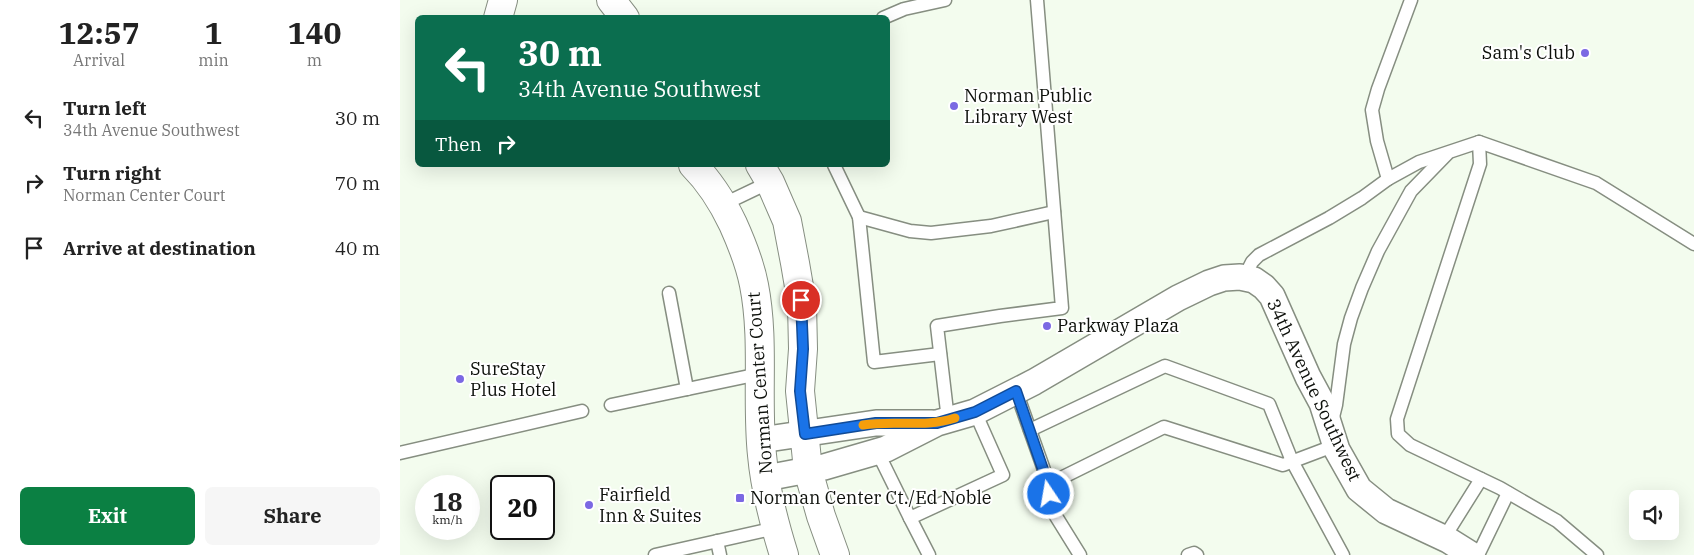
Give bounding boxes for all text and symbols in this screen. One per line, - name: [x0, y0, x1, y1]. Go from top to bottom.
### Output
- text: 12:57: [59, 13, 140, 52]
- text: 1: [205, 13, 223, 52]
- text: 140: [287, 13, 341, 52]
- text: 30 m: [518, 30, 602, 76]
- icon: left: [435, 35, 500, 100]
- place label: Sam's Club: [1482, 41, 1575, 64]
- marker: Sam's Club: [1579, 47, 1591, 59]
- text: Arrival: [73, 50, 125, 70]
- text: min: [198, 50, 229, 70]
- text: m: [307, 50, 322, 70]
- text: 34th Avenue Southwest: [518, 74, 761, 103]
- place label: Norman Public Library West: [964, 84, 1092, 128]
- text: Turn left: [63, 96, 146, 120]
- marker: Norman Public Library West: [948, 100, 960, 112]
- icon: left: [20, 104, 48, 132]
- text: 30 m: [335, 106, 380, 130]
- text: 34th Avenue Southwest: [63, 120, 240, 140]
- icon: right: [492, 130, 520, 158]
- text: Then: [435, 132, 482, 156]
- text: Turn right: [63, 161, 161, 185]
- icon: right: [20, 169, 48, 197]
- text: 70 m: [335, 171, 380, 195]
- text: Norman Center Court: [63, 185, 226, 205]
- icon: arrive: [20, 234, 48, 262]
- text: Arrive at destination: [63, 236, 256, 260]
- text: 40 m: [335, 236, 380, 260]
- pin: [780, 279, 822, 321]
- icon: arrive: [787, 286, 815, 314]
- street label: Norman Center Court: [742, 291, 777, 475]
- street label: 34th Avenue Southwest: [1262, 295, 1367, 485]
- place label: Parkway Plaza: [1057, 314, 1179, 337]
- marker: Parkway Plaza: [1041, 320, 1053, 332]
- place label: SureStay Plus Hotel: [470, 357, 556, 401]
- marker: SureStay Plus Hotel: [454, 373, 466, 385]
- position arrow: [1022, 467, 1074, 519]
- speed limit sign: 20: [490, 475, 555, 540]
- place label: Fairfield Inn & Suites: [599, 483, 702, 527]
- text: 18: [432, 485, 463, 518]
- place label: Norman Center Ct./Ed Noble: [750, 486, 992, 509]
- button: Exit: [20, 487, 195, 545]
- button: Share: [205, 487, 380, 545]
- map controls: [1629, 490, 1679, 540]
- button: sound: [1629, 490, 1679, 540]
- marker: Norman Center Ct./Ed Noble: [734, 492, 746, 504]
- marker: Fairfield Inn & Suites: [583, 499, 595, 511]
- text: km/h: [432, 512, 463, 527]

